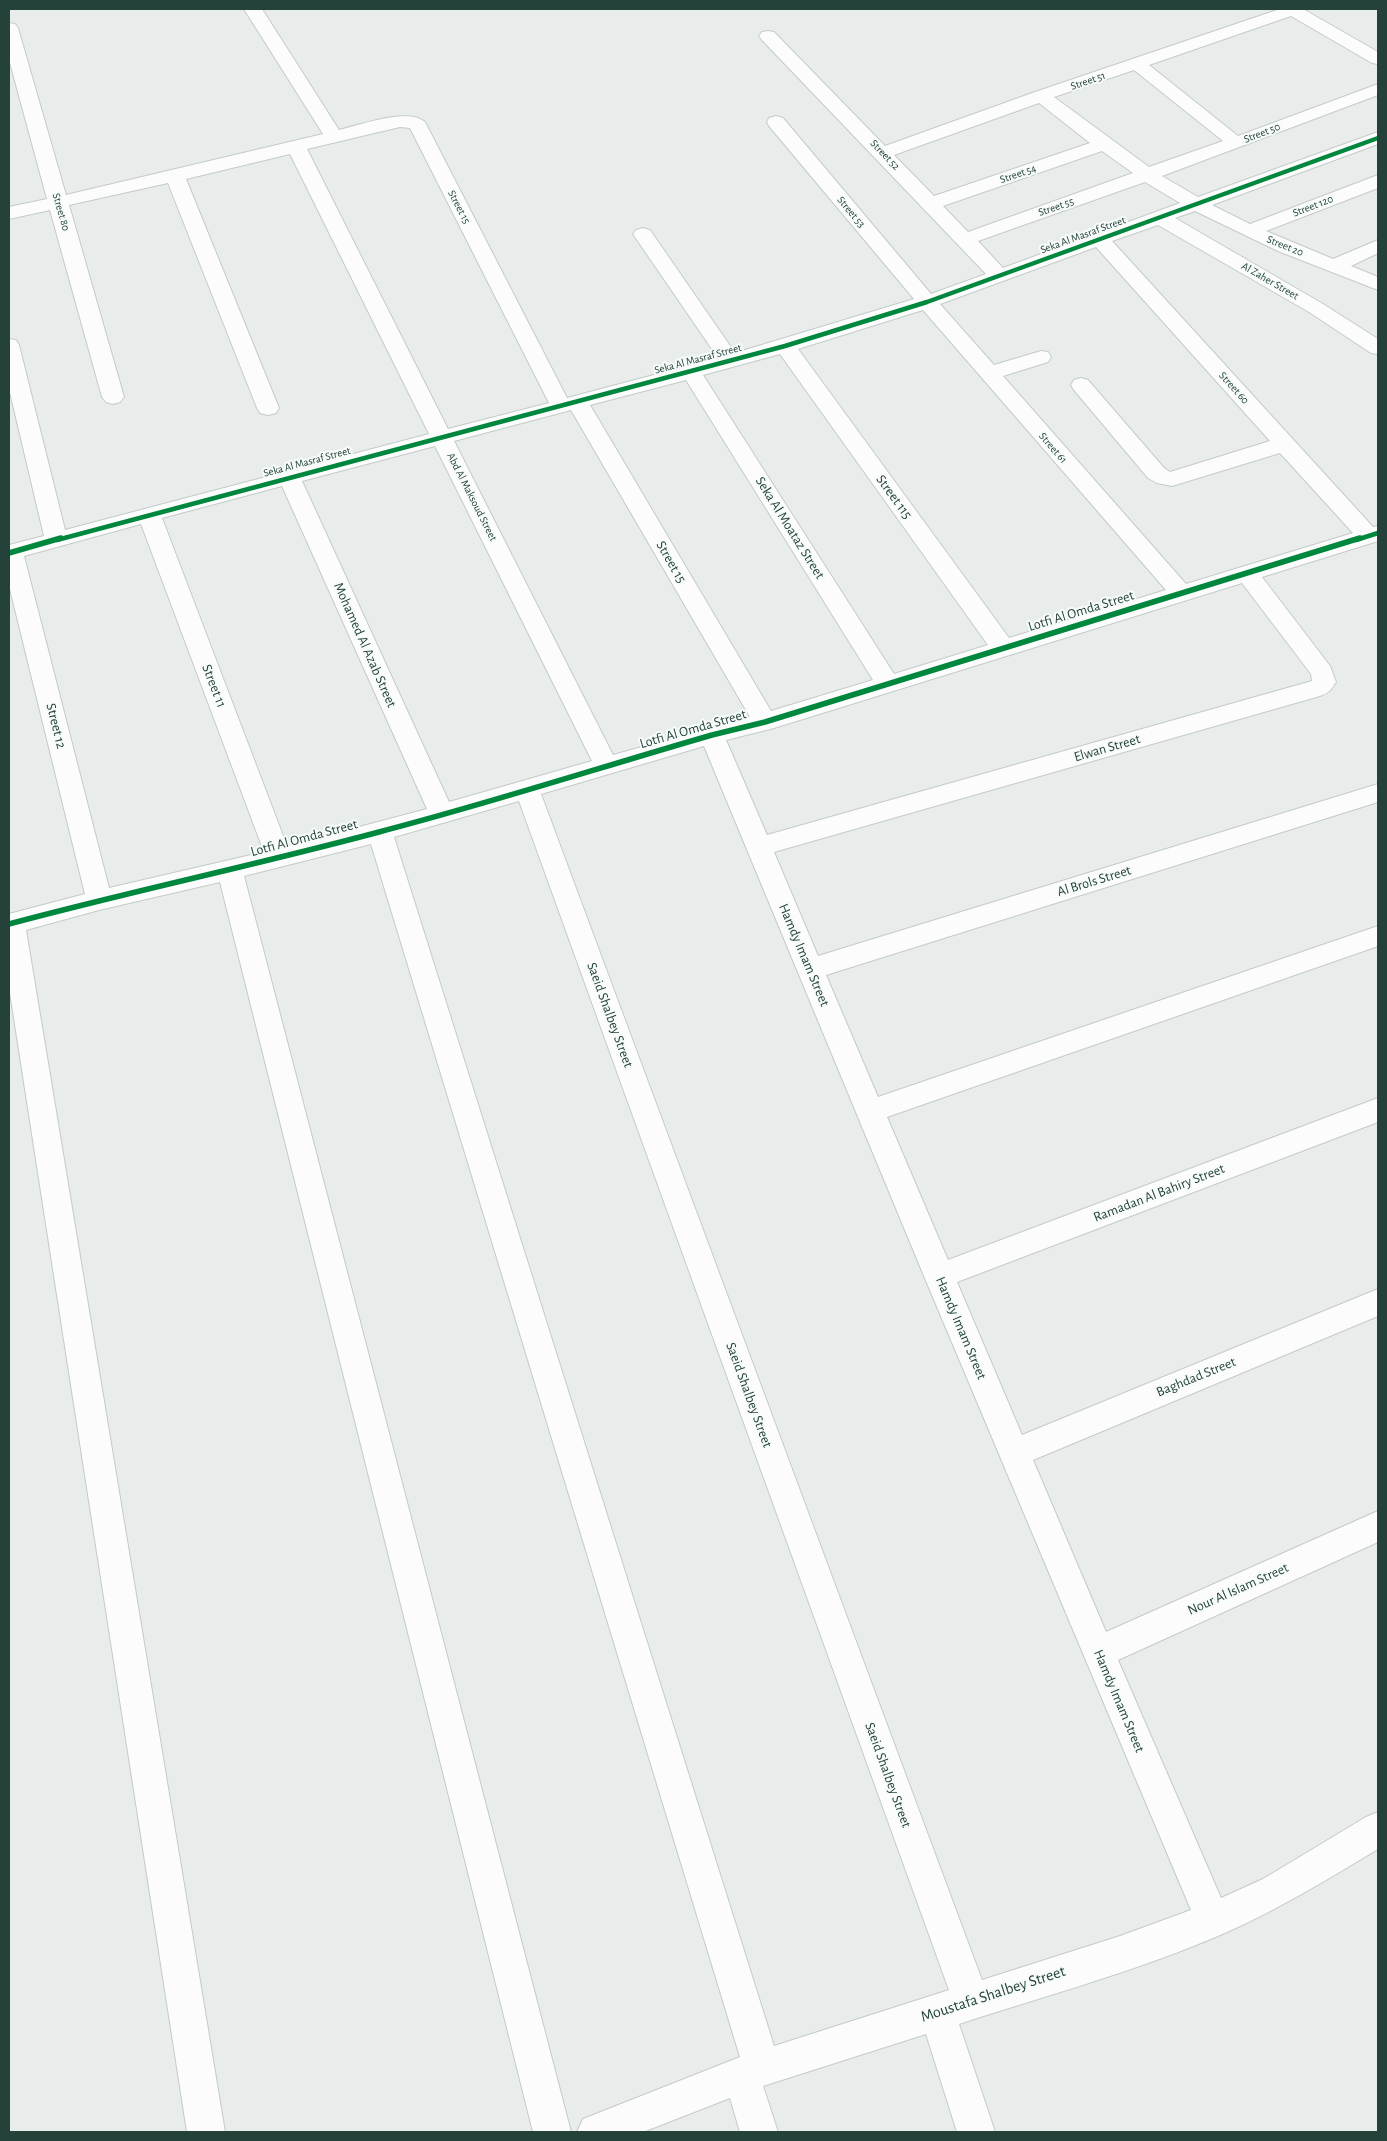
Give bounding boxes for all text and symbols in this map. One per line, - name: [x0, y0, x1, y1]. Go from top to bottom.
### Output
- street label: Street 51: [1069, 69, 1107, 93]
- street label: Street 50: [1242, 120, 1282, 146]
- street label: Street 52: [867, 137, 903, 173]
- street label: Street 54: [998, 162, 1038, 186]
- street label: Street 15: [445, 188, 473, 226]
- street label: Street 80: [49, 192, 73, 232]
- street label: Street 120: [1291, 192, 1335, 220]
- street label: Street 53: [834, 194, 868, 230]
- street label: Street 55: [1036, 195, 1076, 219]
- street label: Seka Al Masraf Street: [1039, 213, 1127, 257]
- street label: Street 20: [1265, 233, 1305, 259]
- street label: Al Zaher Street: [1239, 259, 1301, 303]
- street label: Seka Al Masraf Street: [653, 341, 743, 377]
- street label: Street 60: [1216, 369, 1252, 407]
- street label: Street 61: [1036, 430, 1070, 466]
- street label: Seka Al Masraf Street: [262, 444, 352, 480]
- street label: Abd Al Maksoud Street: [444, 451, 500, 543]
- street label: Street 115: [872, 472, 916, 522]
- street label: Seka Al Moataz Street: [752, 474, 828, 582]
- street label: Street 15: [652, 538, 690, 586]
- street label: Mohamed Al Azab Street: [330, 580, 400, 710]
- street label: Lotfi Al Omda Street: [1026, 587, 1136, 635]
- street label: Street 11: [198, 662, 230, 710]
- street label: Street 12: [42, 701, 70, 751]
- street label: Lotfi Al Omda Street: [638, 706, 748, 752]
- street label: Elwan Street: [1072, 731, 1142, 765]
- street label: Lotfi Al Omda Street: [249, 816, 359, 860]
- street label: Al Brols Street: [1055, 862, 1133, 900]
- street label: Hamdy Imam Street: [775, 901, 833, 1009]
- street label: Saeid Shalbey Street: [583, 960, 637, 1070]
- street label: Ramadan Al Bahiry Street: [1091, 1160, 1227, 1226]
- street label: Hamdy Imam Street: [932, 1274, 990, 1382]
- street label: Saeid Shalbey Street: [722, 1340, 776, 1450]
- street label: Baghdad Street: [1154, 1353, 1238, 1401]
- street label: Nour Al Islam Street: [1185, 1559, 1291, 1619]
- street label: Hamdy Imam Street: [1090, 1647, 1148, 1755]
- street label: Saeid Shalbey Street: [861, 1720, 915, 1830]
- street label: Moustafa Shalbey Street: [918, 1962, 1068, 2026]

